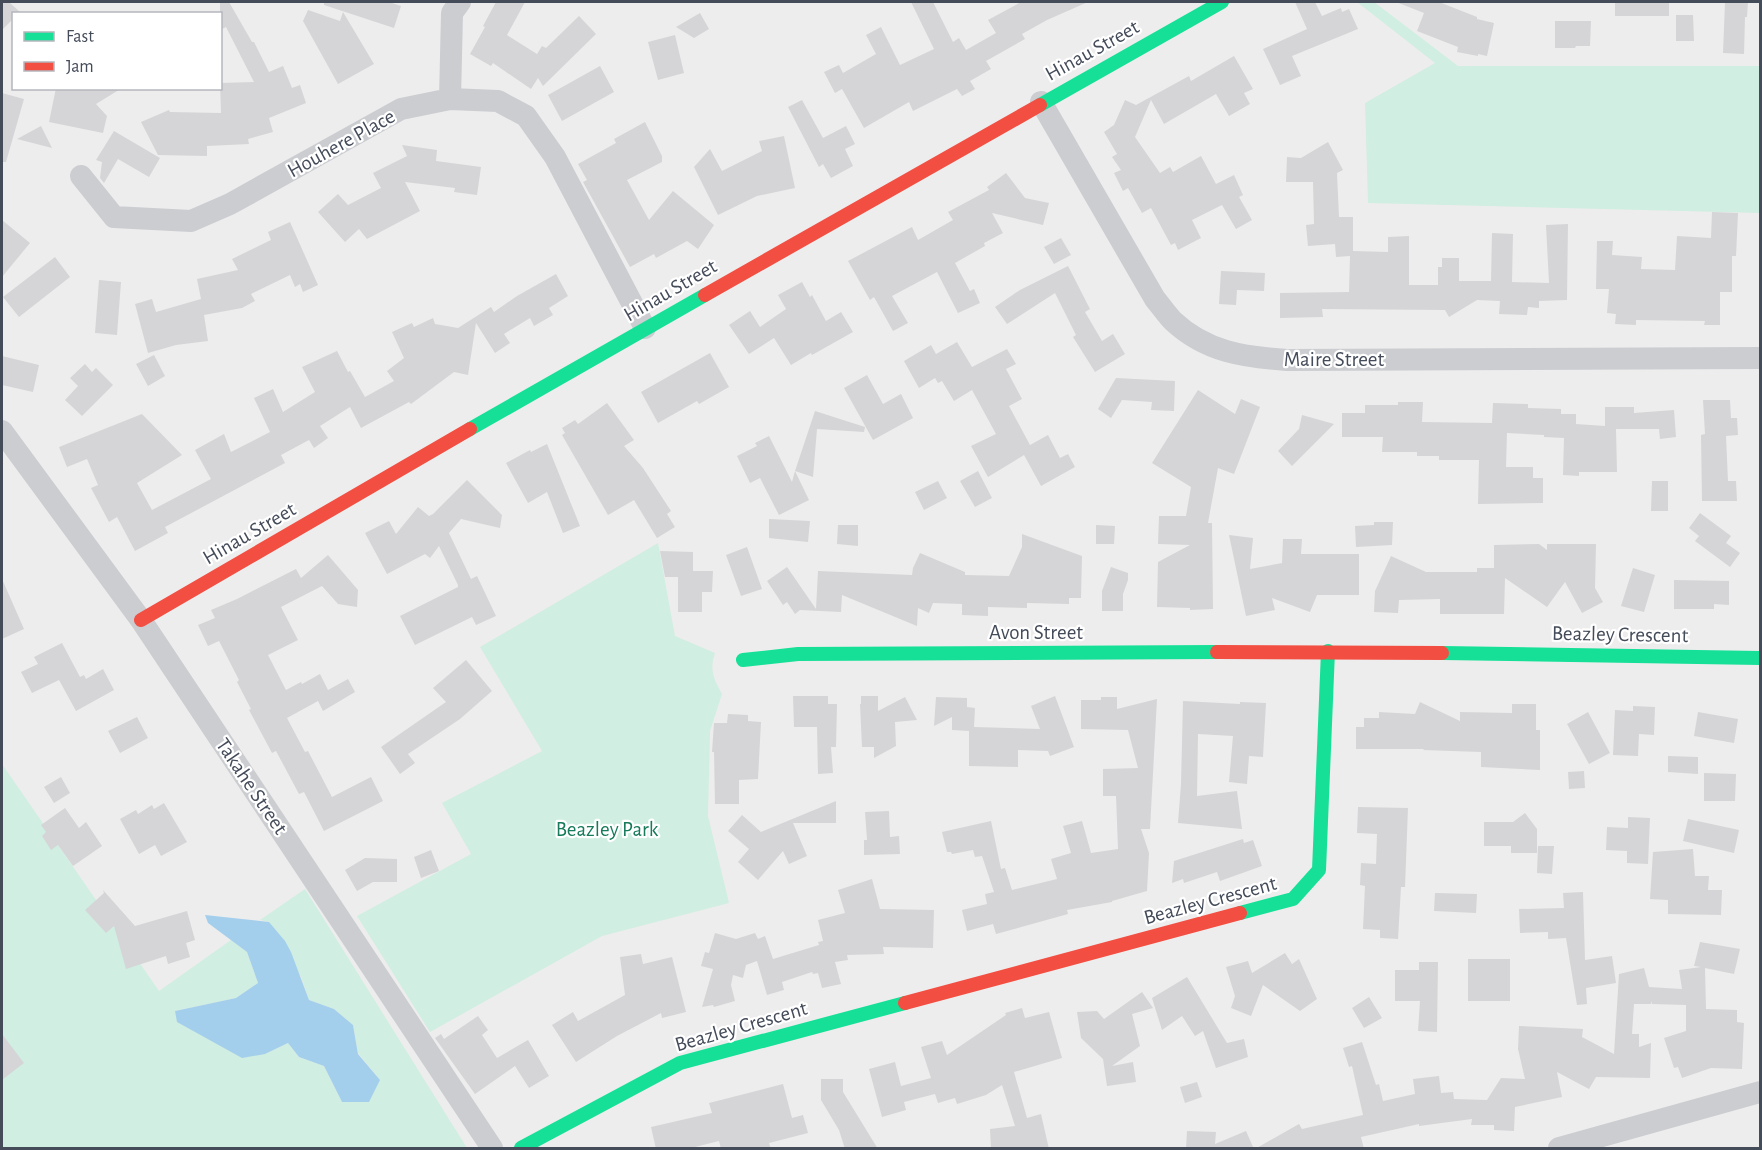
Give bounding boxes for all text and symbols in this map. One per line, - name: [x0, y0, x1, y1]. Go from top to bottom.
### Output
- legend: [12, 12, 222, 90]
- street label: Hinau Street: [1042, 16, 1143, 85]
- text: Fast: [66, 28, 94, 46]
- text: Jam: [66, 58, 94, 76]
- street label: Houhere Place: [284, 105, 398, 181]
- street label: Hinau Street: [620, 255, 721, 325]
- street label: Maire Street: [1284, 349, 1385, 370]
- street label: Hinau Street: [199, 498, 300, 568]
- street label: Avon Street: [989, 622, 1083, 643]
- street label: Beazley Crescent: [1552, 623, 1689, 646]
- street label: Takahe Street: [212, 734, 291, 838]
- park label: Beazley Park: [556, 819, 659, 840]
- street label: Beazley Crescent: [1142, 873, 1279, 928]
- street label: Beazley Crescent: [673, 998, 810, 1055]

